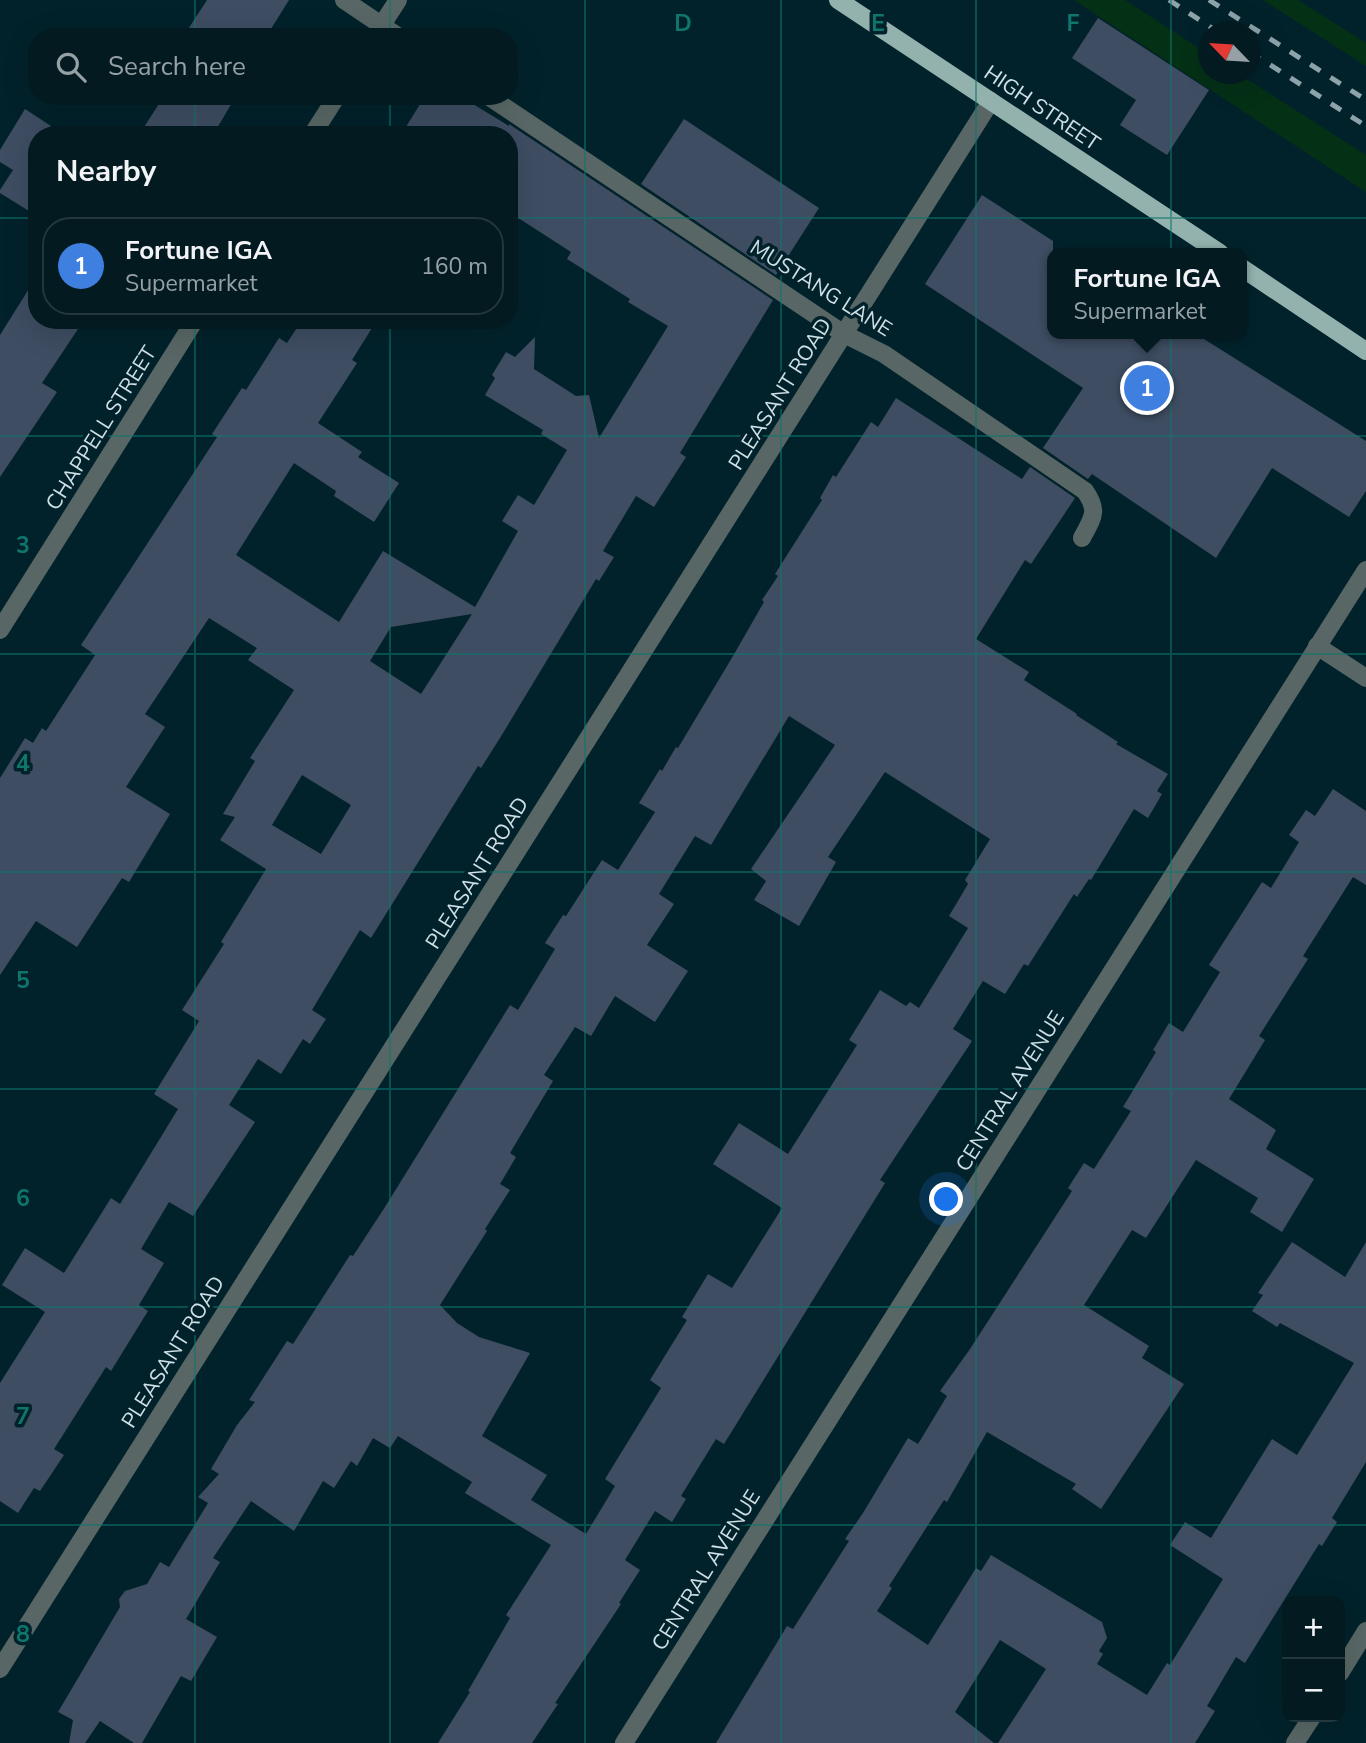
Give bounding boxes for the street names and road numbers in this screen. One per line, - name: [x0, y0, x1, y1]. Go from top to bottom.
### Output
- street label: HIGH STREET: [979, 59, 1106, 157]
- street label: MUSTANG LANE: [745, 233, 897, 343]
- street label: PLEASANT ROAD: [722, 313, 838, 475]
- street label: CHAPPELL STREET: [39, 340, 163, 515]
- street label: PLEASANT ROAD: [419, 792, 535, 954]
- street label: CENTRAL AVENUE: [949, 1005, 1071, 1177]
- street label: PLEASANT ROAD: [115, 1271, 231, 1433]
- street label: CENTRAL AVENUE: [645, 1484, 767, 1656]

